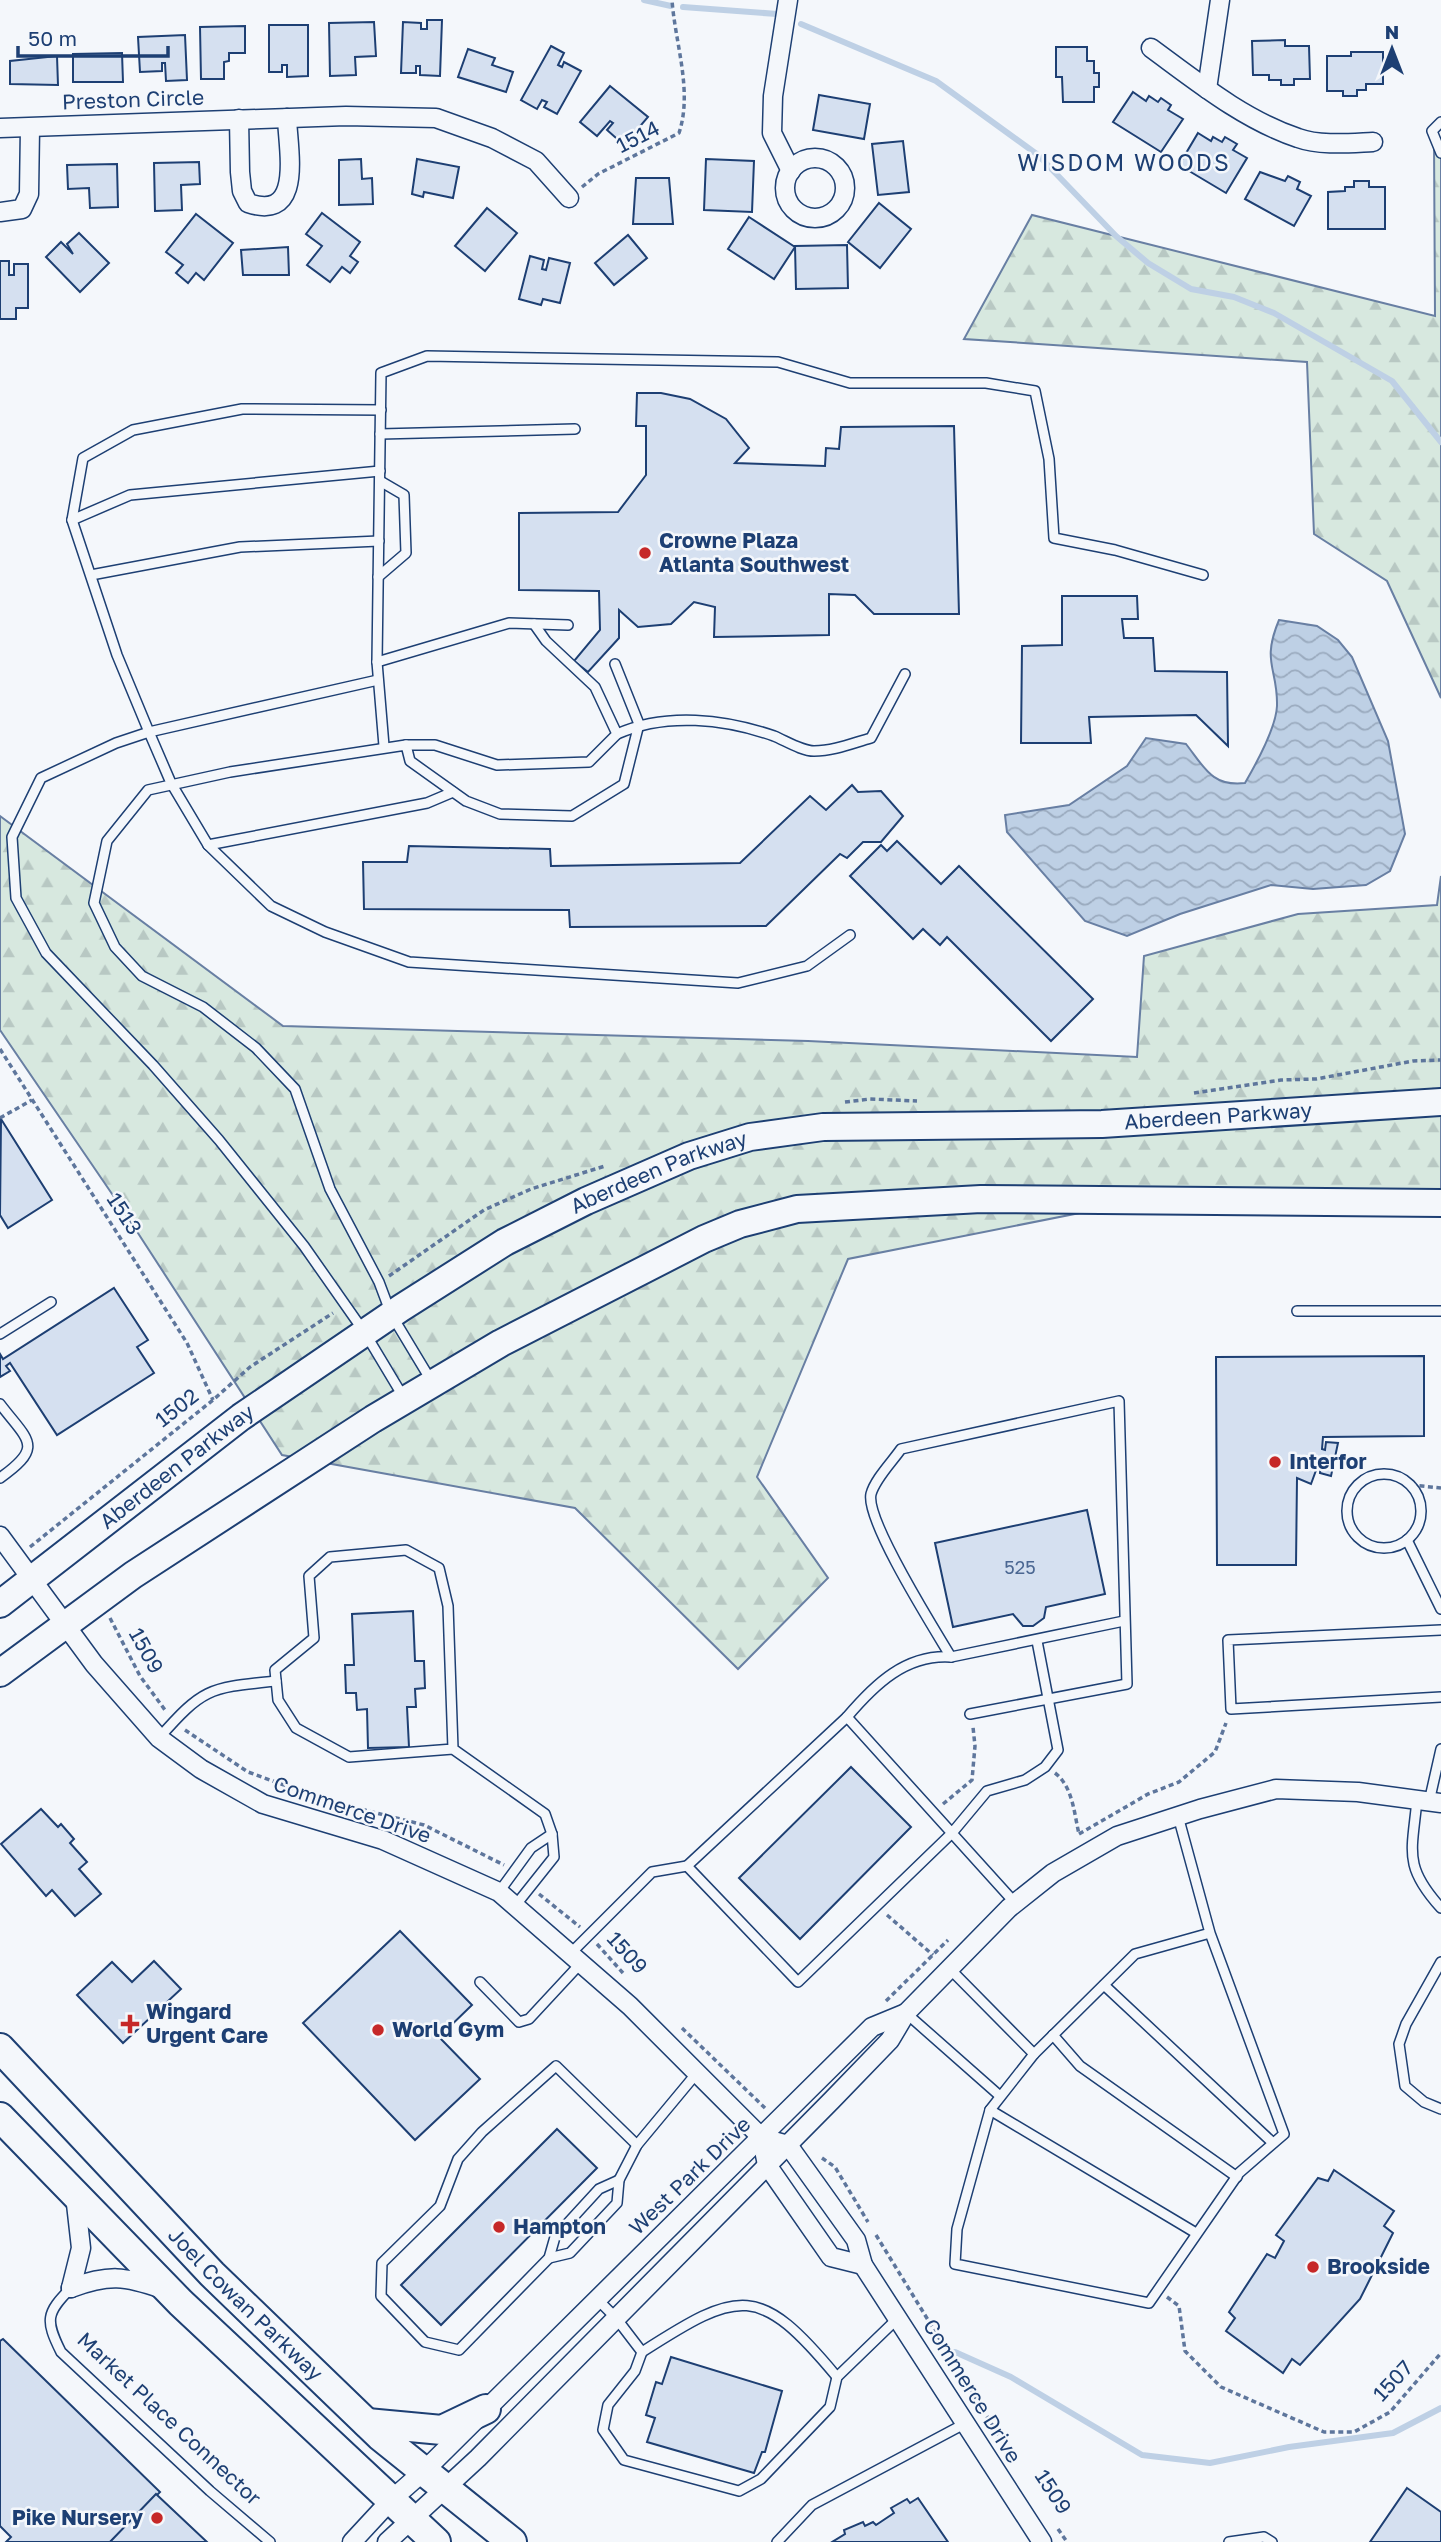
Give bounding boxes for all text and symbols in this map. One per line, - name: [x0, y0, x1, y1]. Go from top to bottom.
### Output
- scale bar: [18, 14, 168, 58]
- north arrow: [1357, 14, 1427, 84]
- text: N: [1385, 20, 1399, 43]
- text: 50 m: [28, 25, 77, 51]
- street label: Preston Circle: [61, 84, 204, 114]
- street label: 1514: [611, 114, 664, 158]
- district label: WISDOM WOODS: [1017, 148, 1231, 176]
- place label: Crowne Plaza Atlanta Southwest: [659, 527, 849, 577]
- marker: Crowne Plaza Atlanta Southwest: [637, 545, 653, 561]
- street label: Aberdeen Parkway: [1123, 1096, 1313, 1135]
- street label: Aberdeen Parkway: [566, 1125, 750, 1219]
- street label: 1513: [102, 1188, 148, 1239]
- street label: 1502: [150, 1382, 203, 1432]
- street label: Aberdeen Parkway: [94, 1398, 259, 1534]
- place label: Interfor: [1289, 1448, 1367, 1474]
- marker: Interfor: [1267, 1454, 1283, 1470]
- house number: 525: [1004, 1556, 1036, 1578]
- street label: 1509: [124, 1623, 170, 1678]
- street label: Commerce Drive: [270, 1770, 435, 1848]
- street label: 1509: [602, 1926, 653, 1979]
- place label: Wingard Urgent Care: [146, 1998, 268, 2048]
- marker: Wingard Urgent Care: [120, 2014, 140, 2034]
- place label: World Gym: [392, 2016, 504, 2042]
- marker: World Gym: [370, 2022, 386, 2038]
- street label: West Park Drive: [623, 2111, 756, 2240]
- place label: Hampton: [513, 2213, 606, 2239]
- marker: Hampton: [491, 2219, 507, 2235]
- street label: Joel Cowan Parkway: [163, 2222, 329, 2386]
- place label: Brookside: [1327, 2253, 1430, 2279]
- marker: Brookside: [1305, 2259, 1321, 2275]
- street label: Commerce Drive: [918, 2314, 1028, 2467]
- street label: Market Place Connector: [72, 2326, 267, 2510]
- street label: 1507: [1367, 2354, 1418, 2406]
- street label: 1509: [1030, 2464, 1078, 2519]
- place label: Pike Nursery: [12, 2504, 143, 2530]
- marker: Pike Nursery: [149, 2510, 165, 2526]

